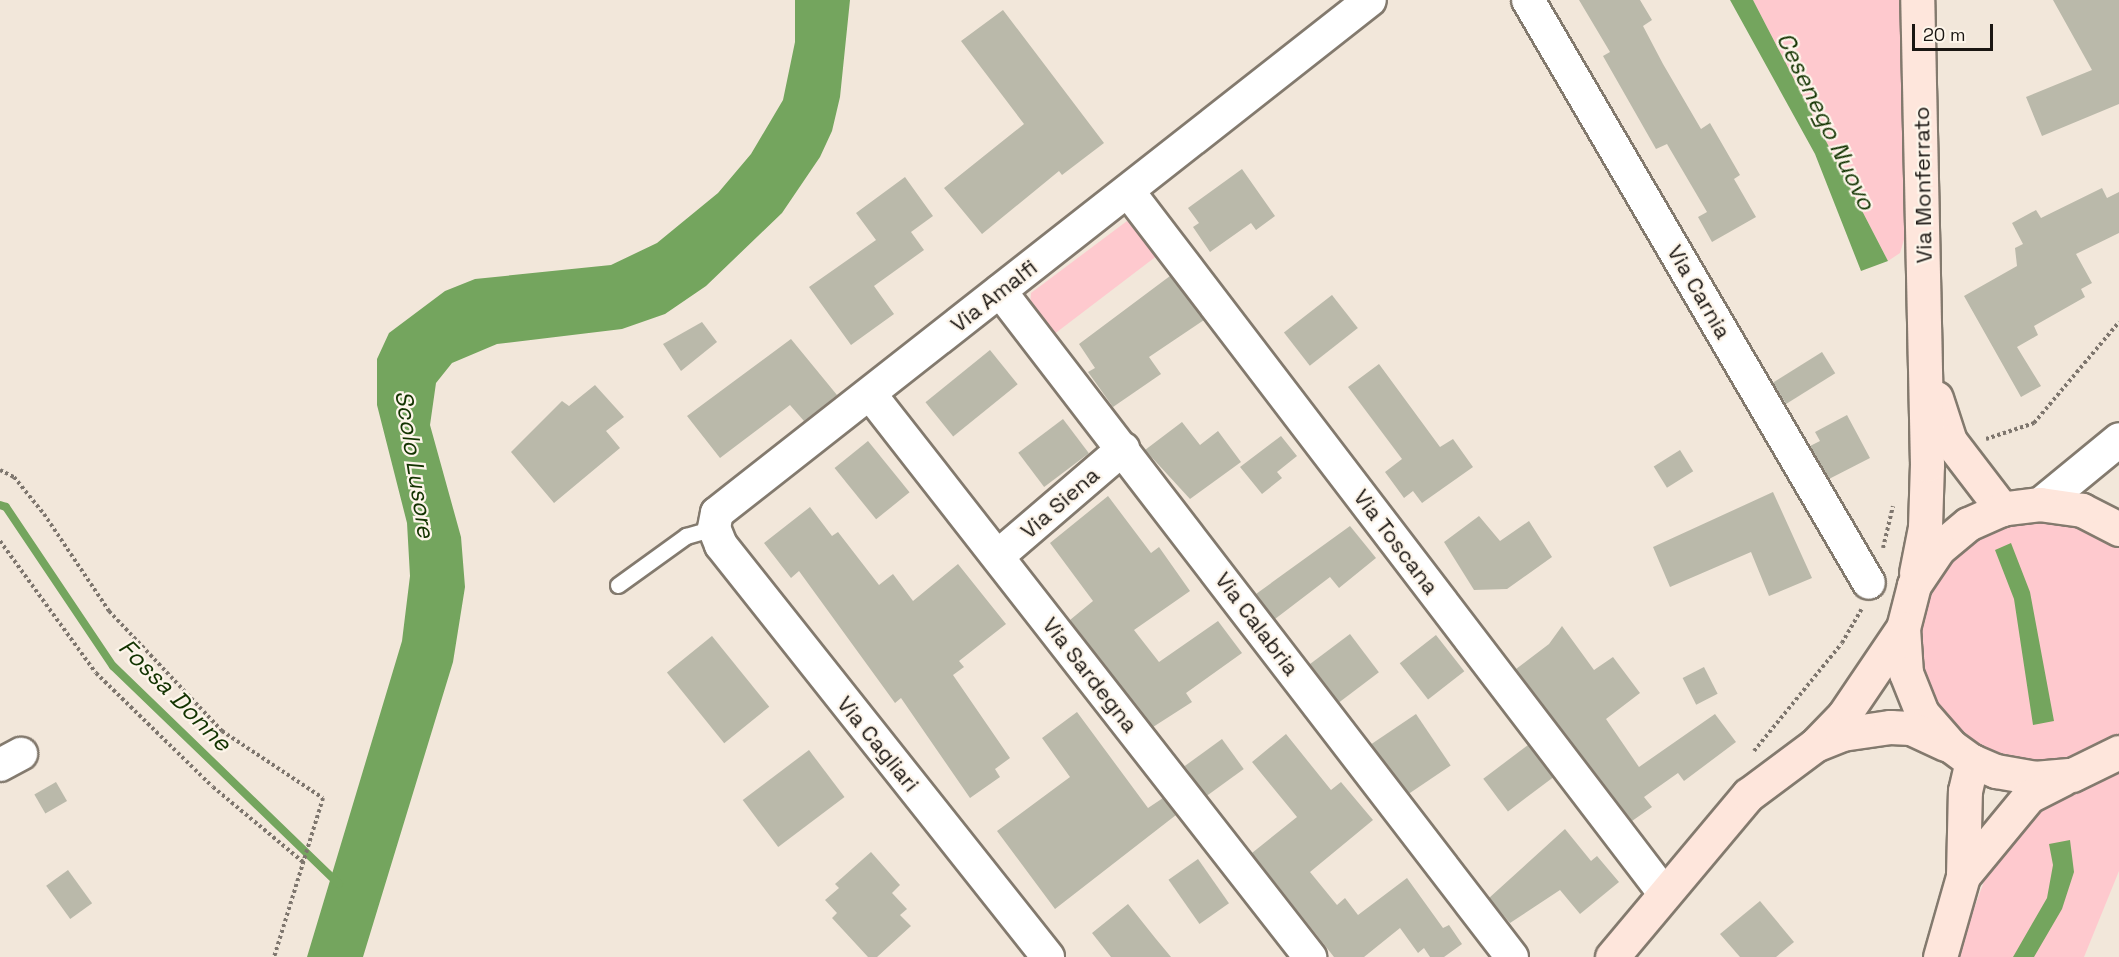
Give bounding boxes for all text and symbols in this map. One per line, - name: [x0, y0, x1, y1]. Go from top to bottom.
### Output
- scale bar: [1915, 12, 1996, 50]
- text: 20 m: [1923, 23, 1966, 46]
- water label: Cesenego Nuovo: [1771, 27, 1881, 215]
- street label: Via Monferrato: [1908, 106, 1938, 264]
- street label: Via Carnia: [1662, 240, 1736, 344]
- street label: Via Amalfi: [945, 254, 1043, 338]
- water label: Scolo Lusore: [389, 388, 441, 540]
- street label: Via Siena: [1015, 462, 1105, 544]
- street label: Via Toscana: [1348, 484, 1444, 600]
- street label: Via Calabria: [1210, 567, 1304, 681]
- street label: Via Sardegna: [1037, 612, 1143, 738]
- water label: Fossa Donne: [113, 633, 237, 757]
- street label: Via Cagliari: [832, 691, 924, 797]

